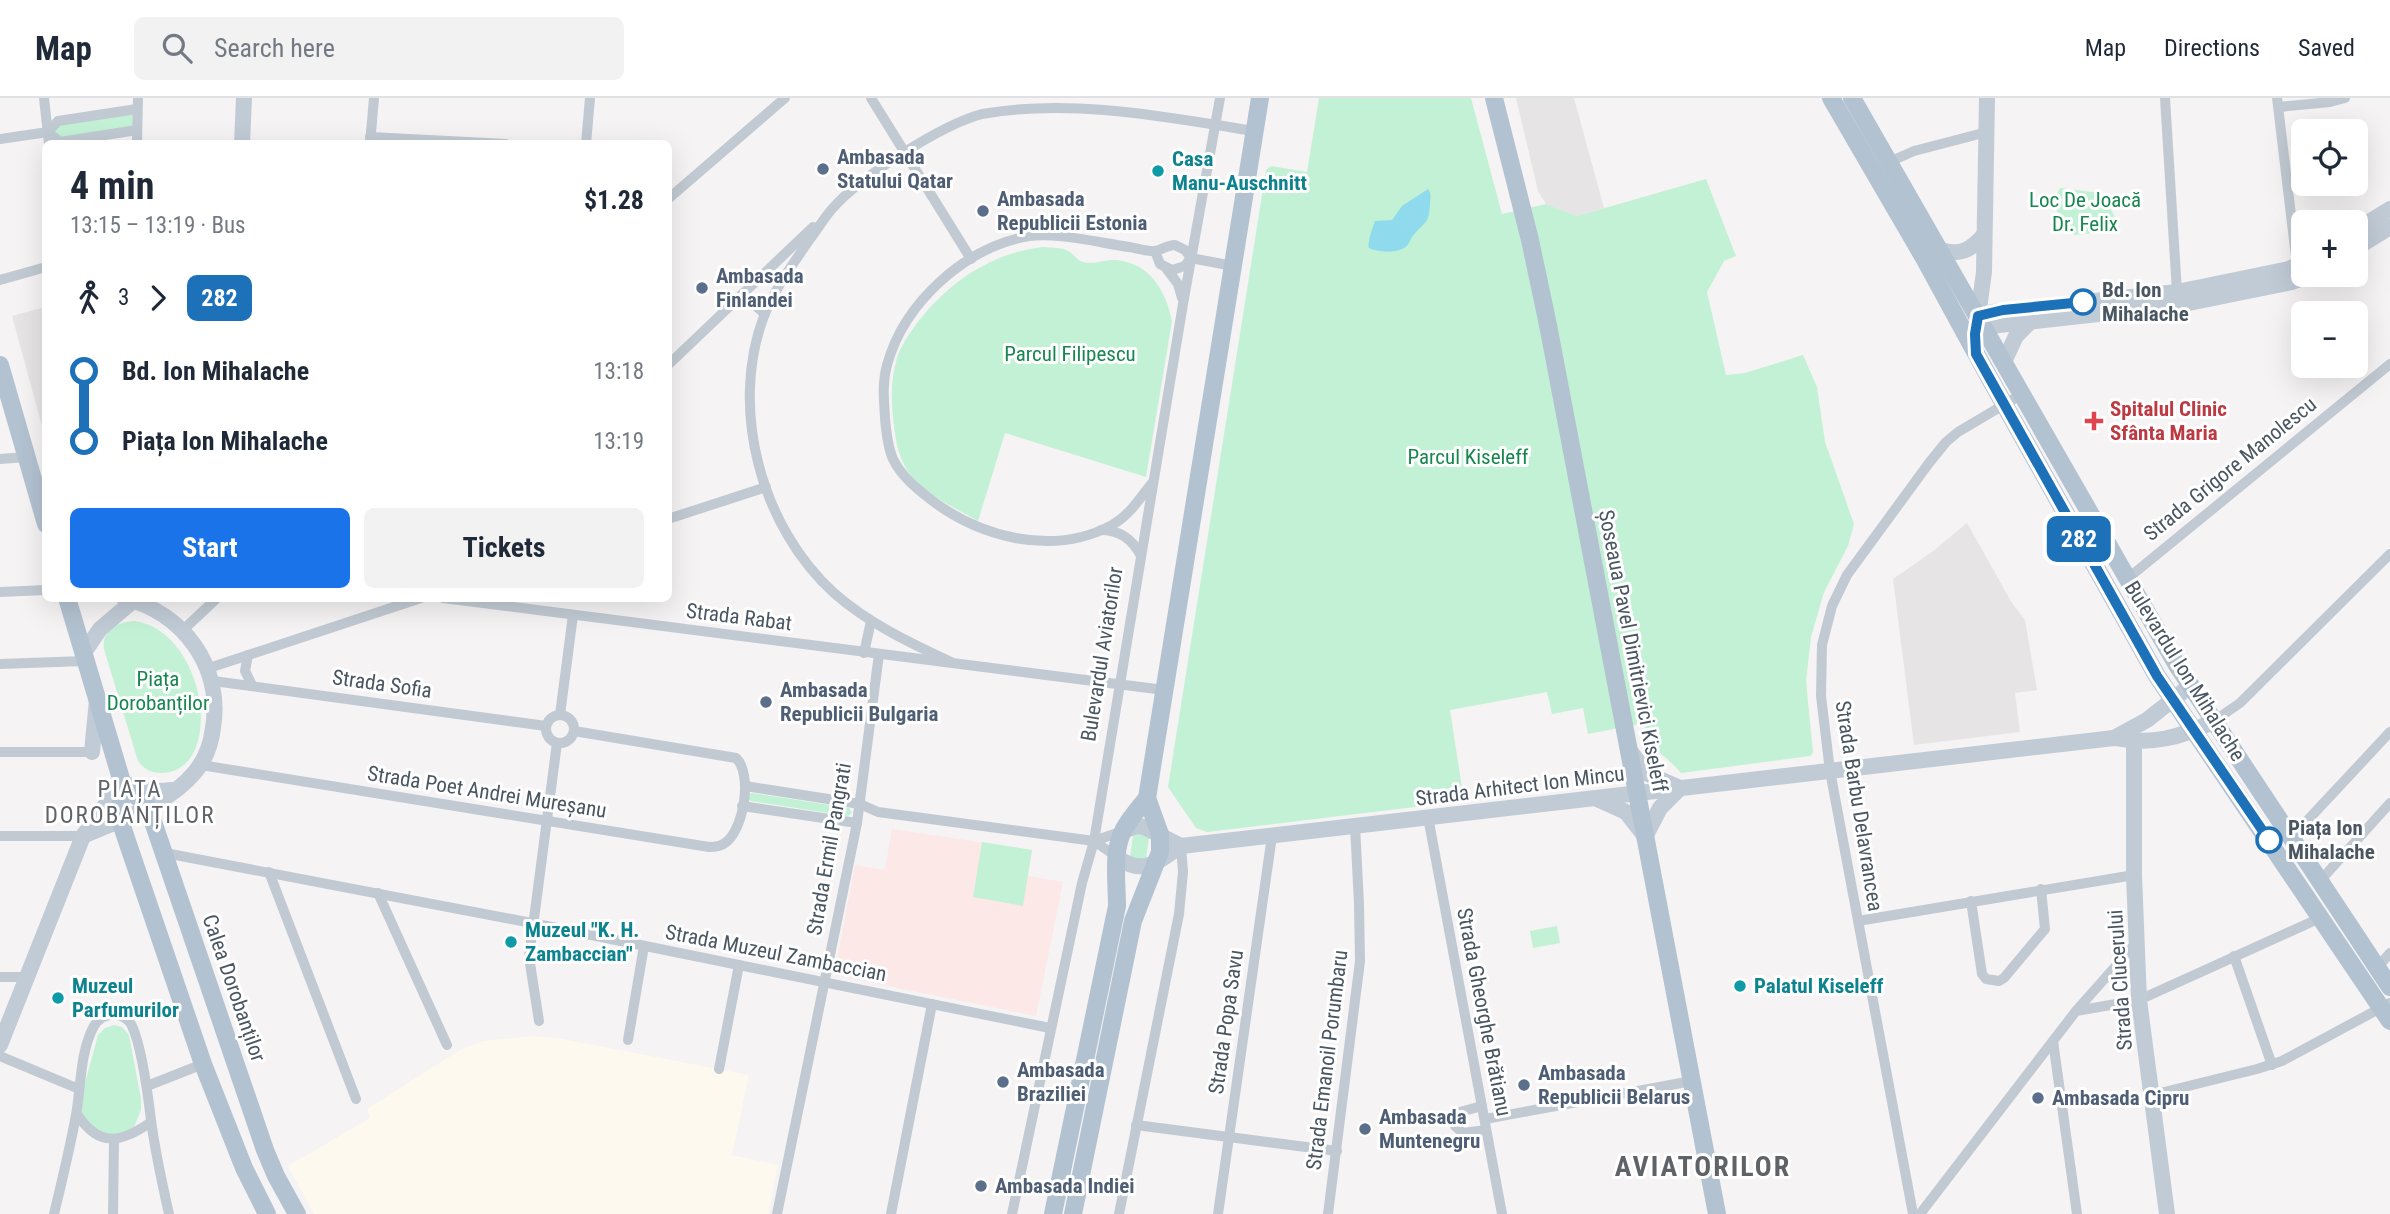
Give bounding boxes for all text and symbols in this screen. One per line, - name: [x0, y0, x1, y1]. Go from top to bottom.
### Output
- search box: [134, 17, 624, 80]
- text: Map: [35, 29, 92, 68]
- icon: search: [158, 29, 196, 67]
- text: Search here: [214, 33, 335, 63]
- text: Map: [2085, 34, 2126, 62]
- text: Directions: [2164, 34, 2260, 62]
- text: Saved: [2298, 34, 2355, 62]
- map controls: [2291, 119, 2368, 378]
- button: locate: [2291, 119, 2368, 196]
- place label: Ambasada Statului Qatar: [837, 145, 953, 193]
- place label: Casa Manu-Auschnitt: [1172, 147, 1307, 195]
- marker: Ambasada Statului Qatar: [815, 161, 831, 177]
- marker: Casa Manu-Auschnitt: [1150, 163, 1166, 179]
- text: 4 min: [70, 164, 154, 208]
- text: $1.28: [584, 185, 644, 215]
- place label: Ambasada Republicii Estonia: [997, 187, 1148, 235]
- park label: Loc De Joacă Dr. Felix: [2029, 188, 2141, 236]
- marker: Ambasada Republicii Estonia: [975, 203, 991, 219]
- button: +: [2291, 210, 2368, 287]
- text: 13:15 – 13:19 · Bus: [70, 212, 246, 239]
- place label: Ambasada Finlandei: [716, 264, 804, 312]
- place label: Bd. Ion Mihalache: [2102, 278, 2189, 326]
- icon: walk: [70, 279, 108, 317]
- icon: forward: [139, 279, 177, 317]
- marker: Ambasada Finlandei: [694, 280, 710, 296]
- text: 3: [118, 284, 129, 311]
- text: 282: [201, 284, 238, 312]
- marker: Bd. Ion Mihalache: [2070, 289, 2096, 315]
- button: −: [2291, 301, 2368, 378]
- park label: Parcul Filipescu: [1004, 342, 1136, 366]
- text: Bd. Ion Mihalache: [122, 356, 309, 386]
- text: 13:18: [593, 358, 644, 385]
- street label: Strada Grigore Manolescu: [2139, 392, 2321, 546]
- place label: Spitalul Clinic Sfânta Maria: [2110, 397, 2227, 445]
- marker: Spitalul Clinic Sfânta Maria: [2084, 411, 2104, 431]
- text: Piața Ion Mihalache: [122, 426, 328, 456]
- text: 13:19: [593, 428, 644, 455]
- park label: Parcul Kiseleff: [1408, 445, 1529, 469]
- button: Start: [70, 508, 350, 588]
- button: Tickets: [364, 508, 644, 588]
- street label: Șoseaua Pavel Dimitrievici Kiseleff: [1594, 508, 1672, 795]
- line badge: 282: [2039, 516, 2119, 562]
- text: 282: [2061, 525, 2097, 553]
- street label: Bulevardul Aviatorilor: [1076, 565, 1128, 743]
- street label: Bulevardul Ion Mihalache: [2120, 577, 2250, 766]
- street label: Strada Rabat: [685, 599, 793, 635]
- street label: Strada Sofia: [331, 665, 433, 703]
- park label: Piața Dorobanților: [107, 667, 209, 716]
- place label: Ambasada Republicii Bulgaria: [780, 678, 939, 726]
- marker: Ambasada Republicii Bulgaria: [758, 694, 774, 710]
- street label: Strada Barbu Delavrancea: [1830, 699, 1888, 913]
- street label: Strada Poet Andrei Mureșanu: [366, 761, 608, 823]
- street label: Strada Ermil Pangrati: [802, 761, 856, 937]
- street label: Strada Arhitect Ion Mincu: [1414, 761, 1626, 811]
- district label: PIAȚA DOROBANȚILOR: [45, 776, 215, 830]
- place label: Piața Ion Mihalache: [2288, 816, 2375, 864]
- marker: Piața Ion Mihalache: [2256, 827, 2282, 853]
- street label: Strada Gheorghe Brătianu: [1452, 906, 1516, 1118]
- street label: Strada Clucerului: [2103, 909, 2137, 1051]
- street label: Calea Dorobanților: [197, 911, 270, 1065]
- place label: Muzeul "K. H. Zambaccian": [525, 918, 639, 966]
- street label: Strada Muzeul Zambaccian: [663, 920, 889, 986]
- marker: Muzeul "K. H. Zambaccian": [503, 934, 519, 950]
- street label: Strada Popa Savu: [1204, 948, 1248, 1096]
- street label: Strada Emanoil Porumbaru: [1302, 949, 1352, 1171]
- place label: Muzeul Parfumurilor: [72, 974, 179, 1022]
- place label: Palatul Kiseleff: [1754, 974, 1884, 998]
- marker: Palatul Kiseleff: [1732, 978, 1748, 994]
- marker: Muzeul Parfumurilor: [50, 990, 66, 1006]
- place label: Ambasada Braziliei: [1017, 1058, 1105, 1106]
- place label: Ambasada Republicii Belarus: [1538, 1061, 1690, 1109]
- marker: Ambasada Braziliei: [995, 1074, 1011, 1090]
- marker: Ambasada Republicii Belarus: [1516, 1077, 1532, 1093]
- place label: Ambasada Cipru: [2052, 1086, 2189, 1110]
- marker: Ambasada Cipru: [2030, 1090, 2046, 1106]
- place label: Ambasada Muntenegru: [1379, 1105, 1480, 1153]
- marker: Ambasada Muntenegru: [1357, 1121, 1373, 1137]
- district label: AVIATORILOR: [1615, 1150, 1791, 1183]
- place label: Ambasada Indiei: [995, 1174, 1135, 1198]
- marker: Ambasada Indiei: [973, 1178, 989, 1194]

